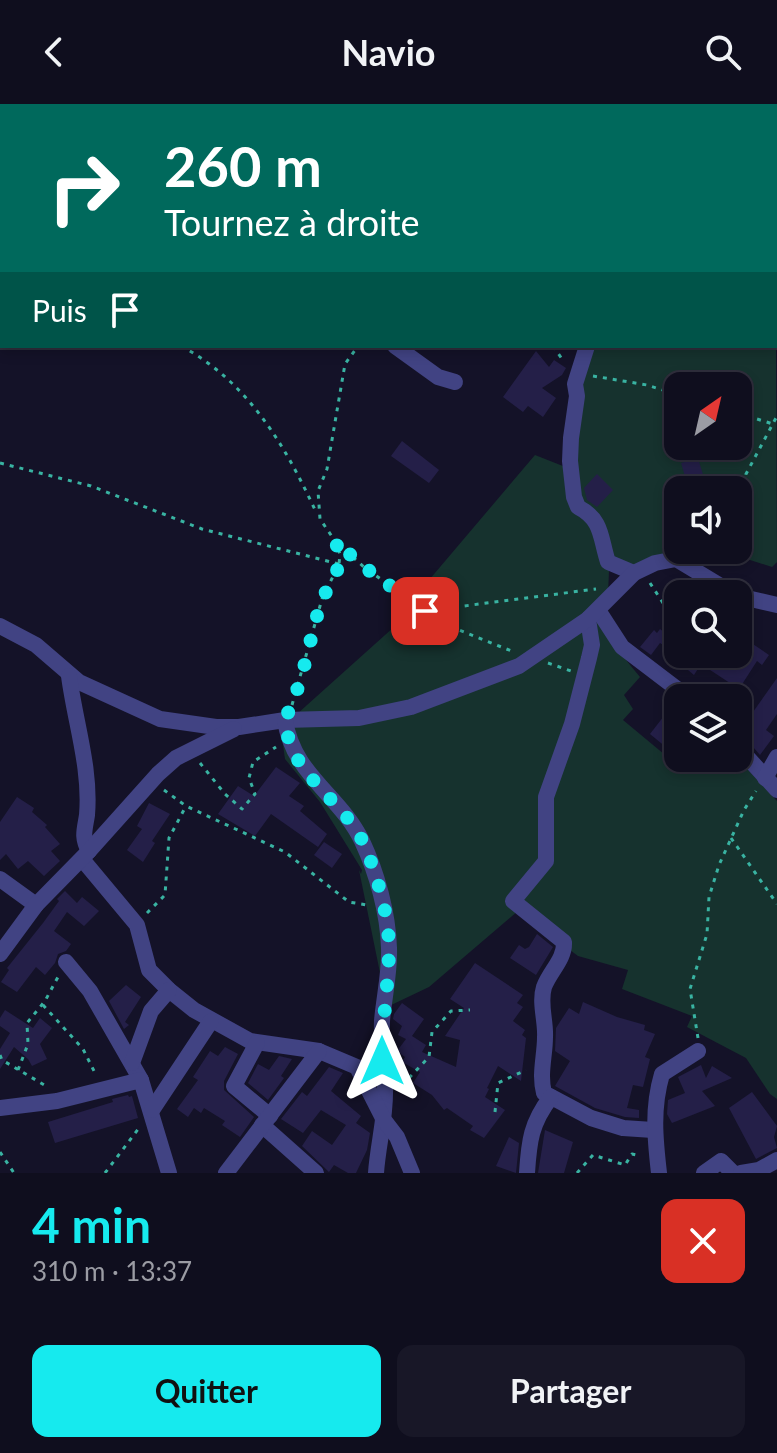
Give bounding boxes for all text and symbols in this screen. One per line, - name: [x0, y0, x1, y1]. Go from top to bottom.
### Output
- icon: back: [32, 30, 76, 74]
- text: Navio: [342, 30, 435, 74]
- icon: search: [701, 30, 745, 74]
- text: 260 m: [164, 132, 322, 199]
- icon: right: [32, 136, 136, 240]
- text: Tournez à droite: [164, 200, 420, 244]
- icon: arrive: [103, 288, 147, 332]
- text: Puis: [32, 292, 87, 328]
- north arrow: [664, 372, 752, 460]
- map controls: [664, 372, 752, 772]
- button: sound: [664, 476, 752, 564]
- pin: [391, 577, 459, 645]
- button: search: [664, 580, 752, 668]
- icon: arrive: [403, 589, 447, 633]
- button: layers: [664, 684, 752, 772]
- position arrow: [340, 1019, 424, 1103]
- text: 4 min: [32, 1196, 151, 1253]
- button: close: [661, 1199, 745, 1283]
- text: 310 m · 13:37: [32, 1255, 192, 1287]
- button: Quitter: [32, 1345, 381, 1437]
- button: Partager: [397, 1345, 745, 1437]

